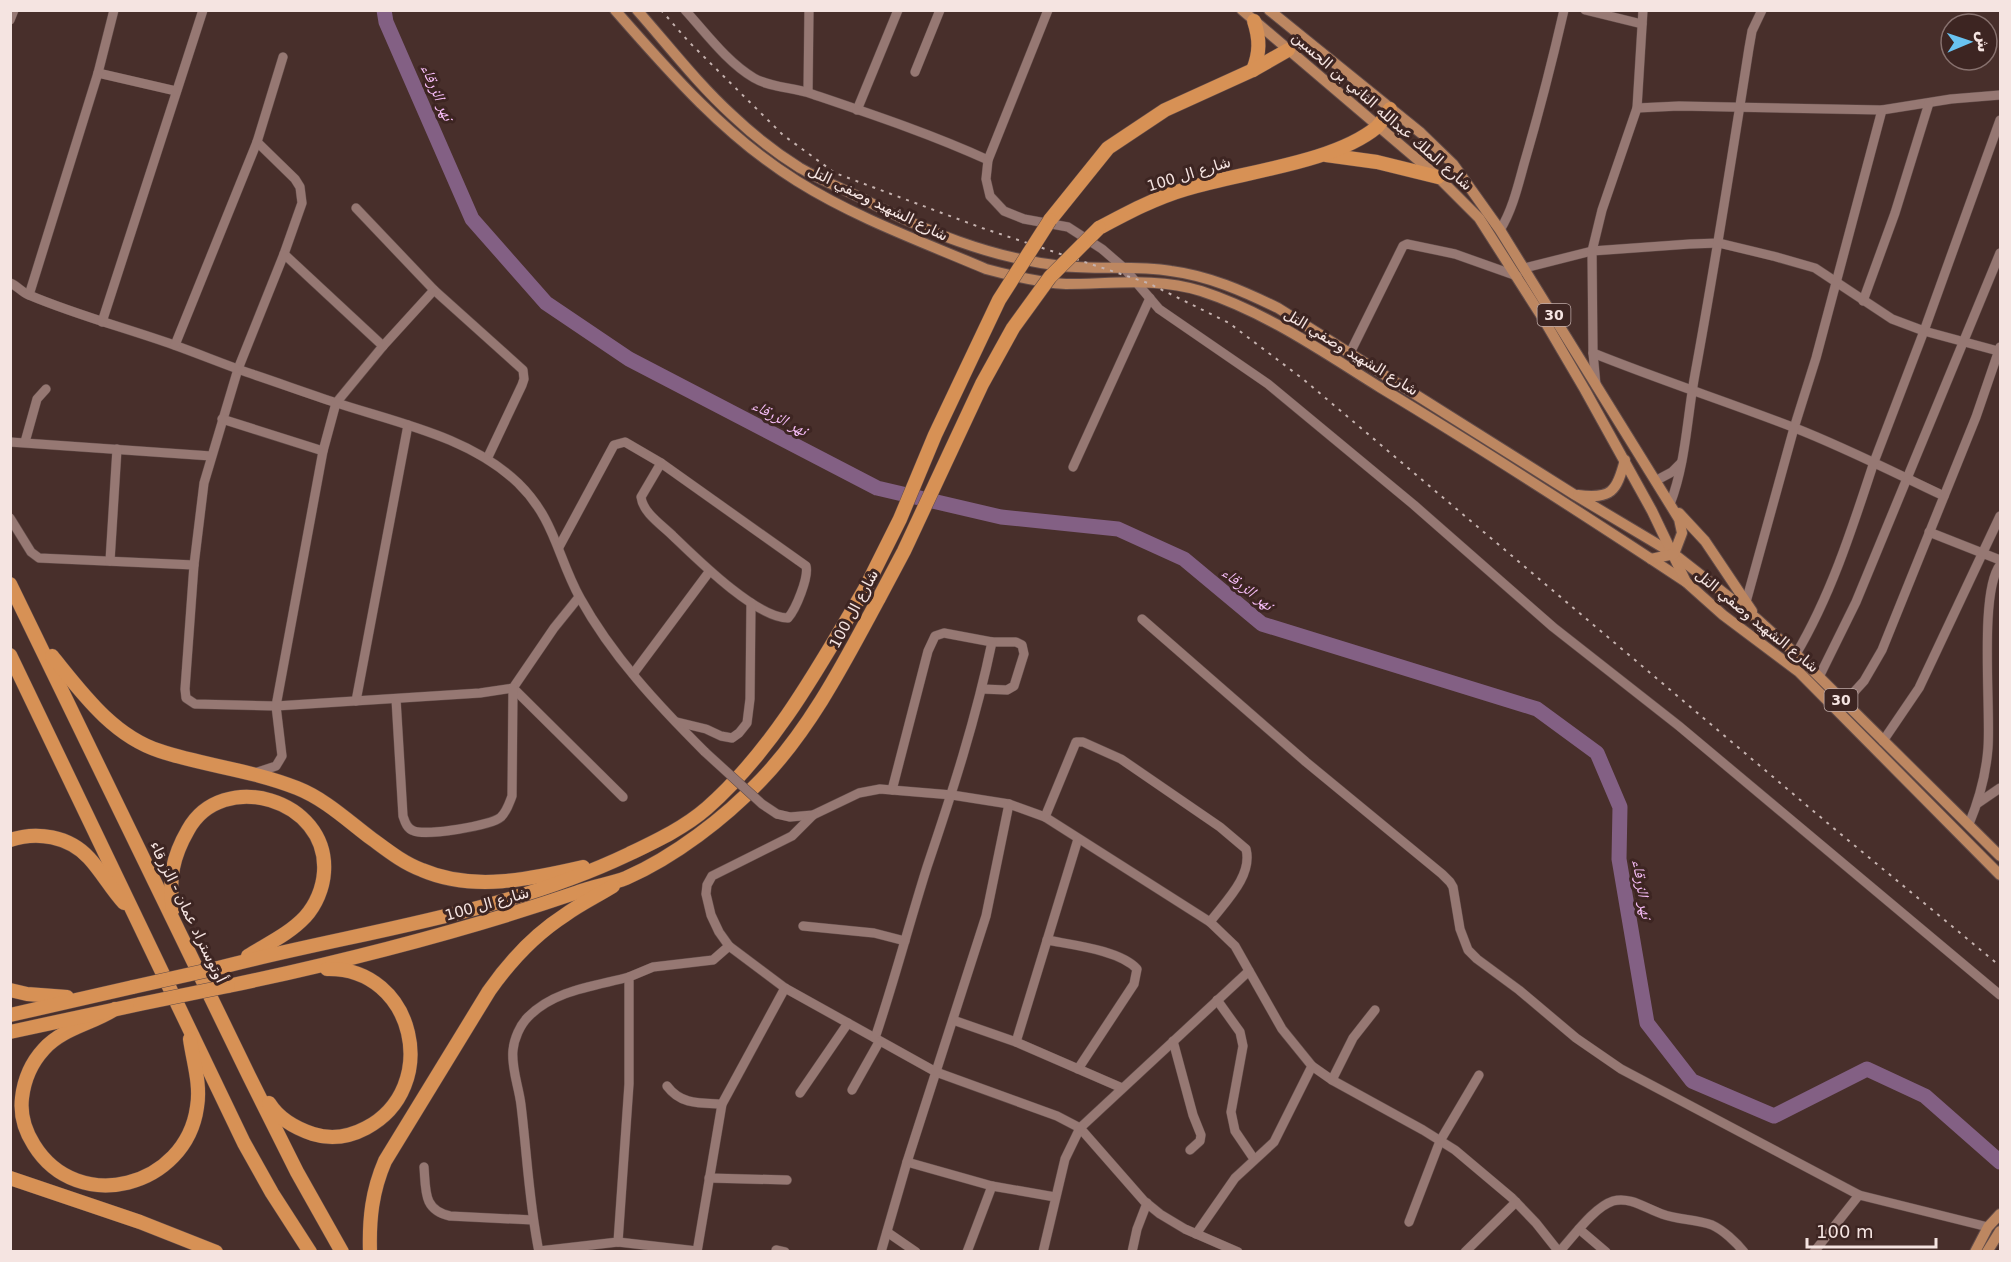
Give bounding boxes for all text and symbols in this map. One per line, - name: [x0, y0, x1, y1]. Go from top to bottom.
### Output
- north arrow: [1939, 12, 1999, 72]
- street label: شارع الملك عبدالله الثاني بن الحسين: [1287, 28, 1476, 195]
- text: ش: [1974, 30, 1993, 53]
- water label: نهر الزرقاء: [417, 61, 459, 126]
- street label: شارع ال 100: [1145, 153, 1233, 195]
- street label: شارع الشهيد وصفي التل: [805, 161, 951, 246]
- road number: 30: [1538, 304, 1570, 326]
- street label: شارع الشهيد وصفي التل: [1280, 305, 1422, 400]
- water label: نهر الزرقاء: [749, 395, 813, 441]
- water label: نهر الزرقاء: [1218, 563, 1279, 616]
- street label: شارع الشهيد وصفي التل: [1691, 566, 1822, 677]
- street label: شارع ال 100: [826, 567, 882, 651]
- road number: 30: [1824, 689, 1858, 711]
- street label: أوتوستراد عمان - الزرقاء: [146, 838, 231, 986]
- water label: نهر الزرقاء: [1628, 858, 1657, 923]
- street label: شارع ال 100: [443, 883, 531, 925]
- scale bar: [1807, 1211, 1936, 1249]
- text: 100 m: [1816, 1221, 1874, 1242]

